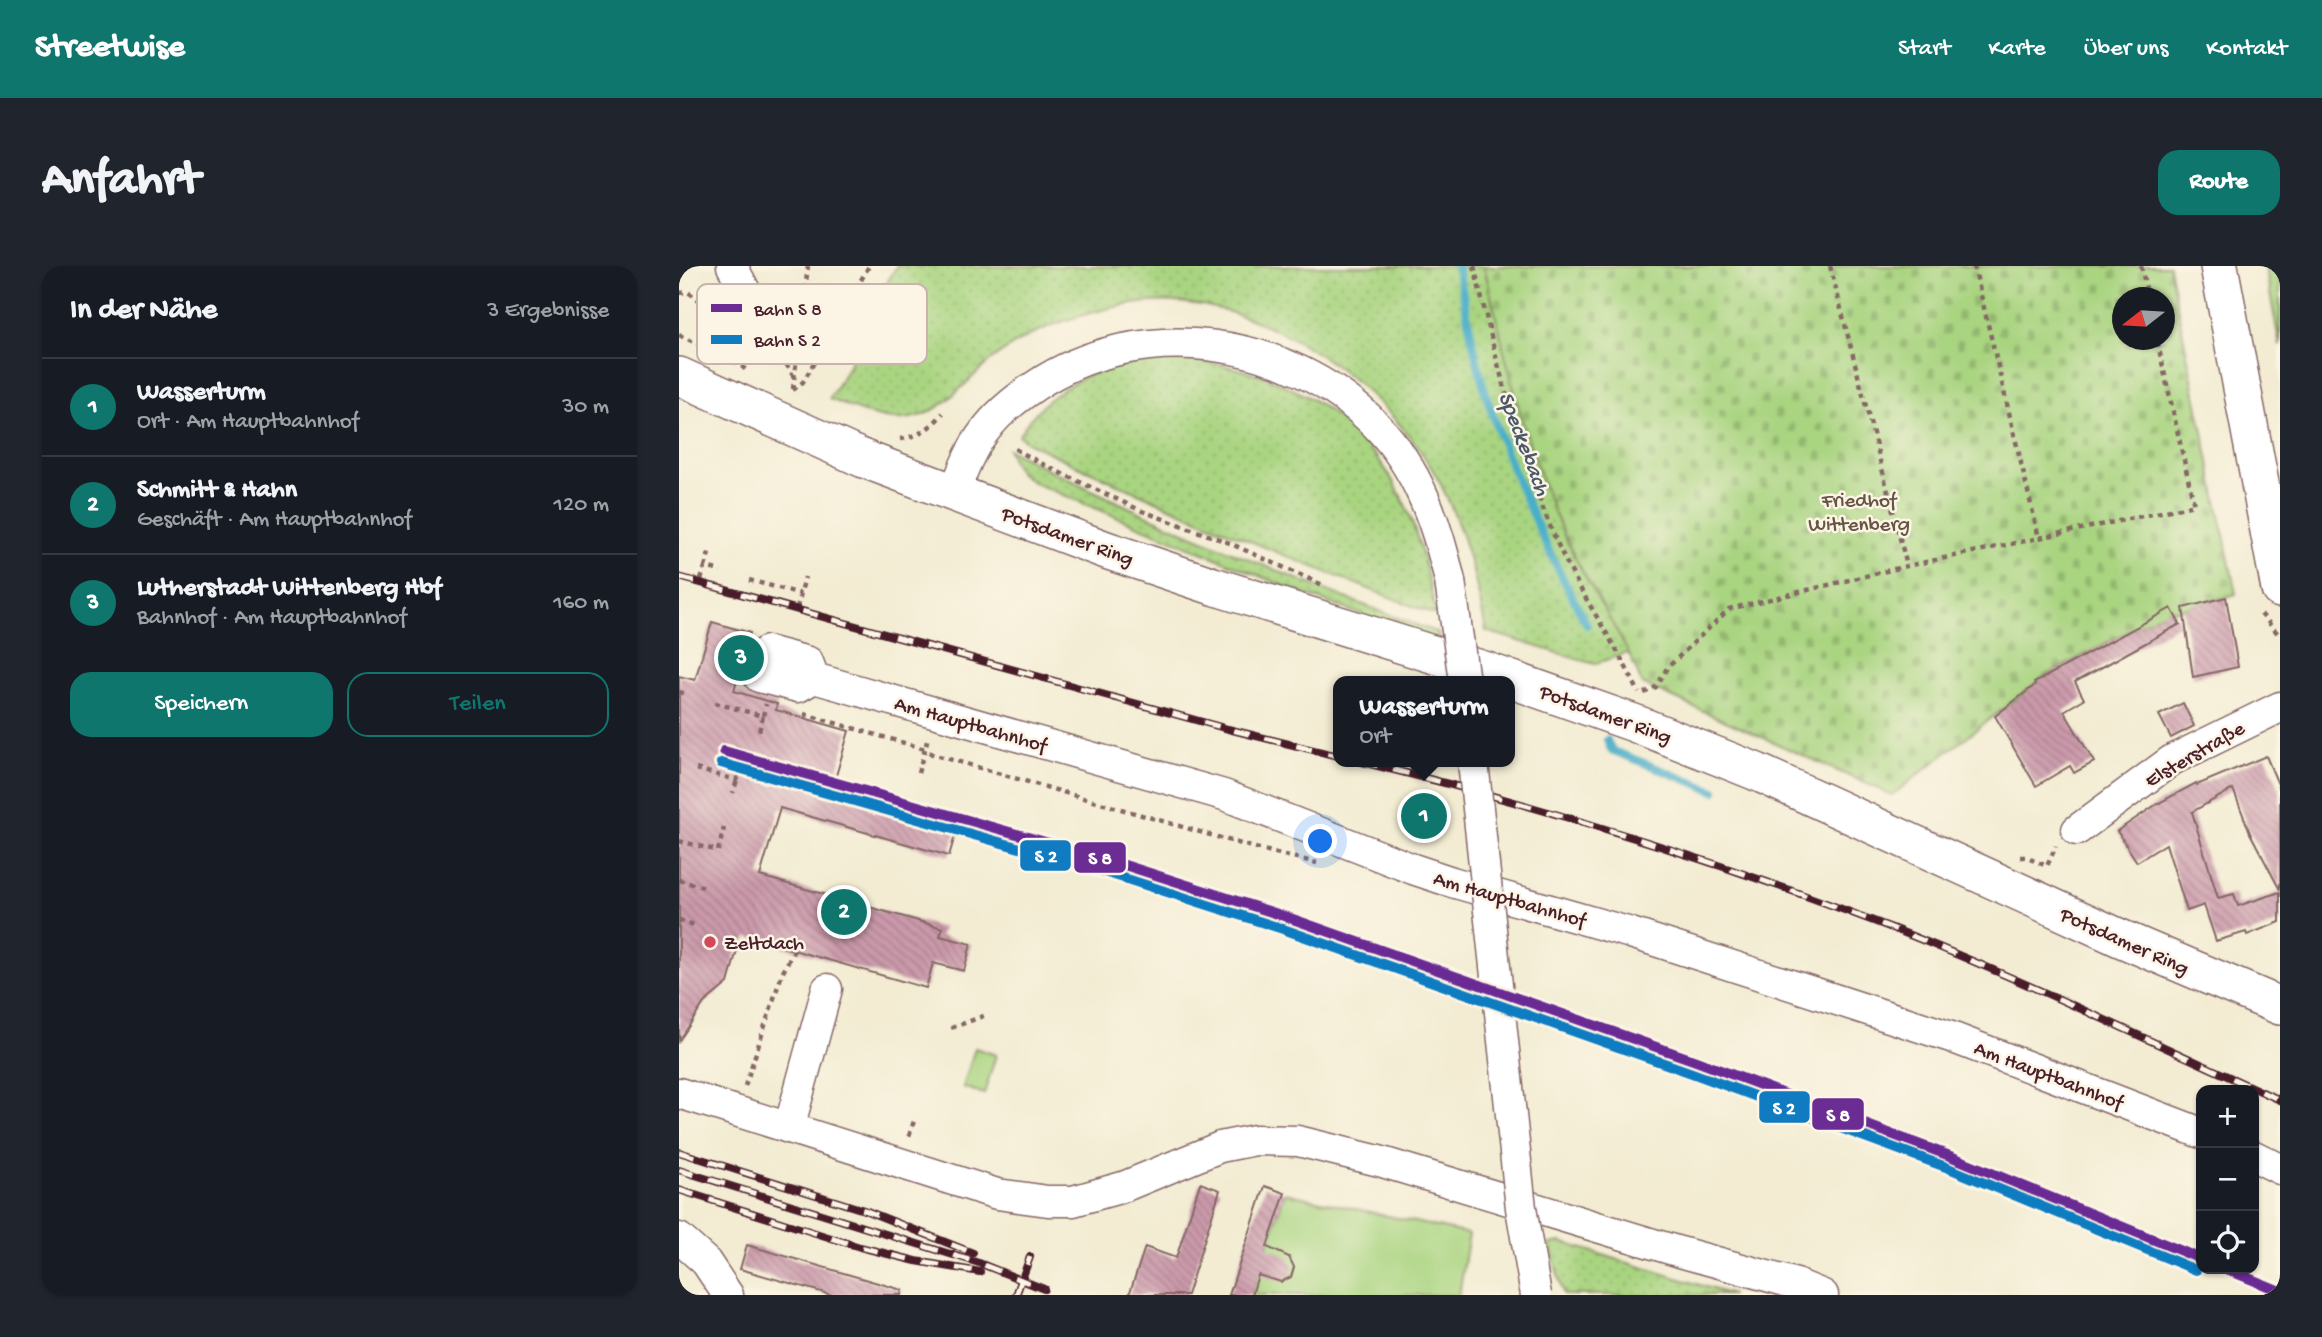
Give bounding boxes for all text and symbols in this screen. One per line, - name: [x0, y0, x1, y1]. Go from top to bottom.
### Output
- text: Streetwise: [35, 30, 185, 68]
- text: Start: [1898, 35, 1950, 64]
- text: Karte: [1988, 35, 2046, 64]
- text: Über uns: [2084, 35, 2168, 64]
- text: Kontakt: [2206, 35, 2287, 64]
- button: Route: [2158, 150, 2280, 215]
- text: Anfahrt: [42, 153, 200, 211]
- legend: [697, 284, 927, 364]
- north arrow: [2112, 287, 2175, 350]
- text: In der Nähe: [70, 294, 217, 329]
- text: 3 Ergebnisse: [487, 298, 609, 325]
- text: Bahn S 8: [753, 300, 822, 323]
- text: Bahn S 2: [753, 331, 821, 354]
- text: Wasserturm: [137, 378, 266, 409]
- water label: Speckebach: [1491, 389, 1555, 501]
- text: 1: [88, 394, 98, 421]
- text: 30 m: [562, 394, 609, 421]
- text: Ort · Am Hauptbahnhof: [137, 409, 359, 436]
- text: Schmitt & Hahn: [137, 476, 297, 507]
- park label: Friedhof Wittenberg: [1808, 490, 1910, 539]
- text: 2: [87, 492, 99, 519]
- text: 120 m: [554, 492, 609, 519]
- street label: Potsdamer Ring: [997, 503, 1136, 574]
- text: Geschäft · Am Hauptbahnhof: [137, 507, 412, 534]
- text: Lutherstadt Wittenberg Hbf: [137, 574, 441, 605]
- text: 3: [87, 590, 99, 617]
- text: 160 m: [553, 590, 609, 617]
- text: Bahnhof · Am Hauptbahnhof: [137, 605, 407, 632]
- pin: 3: [718, 632, 764, 684]
- button: Speichern: [70, 672, 333, 737]
- button: Teilen: [347, 672, 609, 737]
- popup: [1333, 676, 1515, 767]
- street label: Potsdamer Ring: [1535, 681, 1674, 752]
- street label: Am Hauptbahnhof: [891, 693, 1051, 760]
- text: Wasserturm: [1360, 693, 1488, 724]
- street label: Elsterstraße: [2141, 717, 2251, 795]
- text: Ort: [1360, 724, 1391, 751]
- pin: 1: [1401, 790, 1447, 842]
- your location: [1303, 824, 1337, 858]
- line badge: S 2: [1019, 839, 1072, 872]
- line badge: S 8: [1073, 841, 1127, 874]
- text: S 2: [1035, 847, 1058, 870]
- text: S 8: [1088, 849, 1112, 872]
- street label: Am Hauptbahnhof: [1430, 868, 1590, 935]
- pin: 2: [821, 886, 867, 938]
- street label: Potsdamer Ring: [2054, 903, 2192, 983]
- place label: Zeltdach: [724, 933, 804, 958]
- marker: Zeltdach: [702, 934, 718, 950]
- street label: Am Hauptbahnhof: [1970, 1037, 2127, 1118]
- map controls: [2196, 1085, 2259, 1274]
- button: +: [2196, 1085, 2259, 1148]
- line badge: S 2: [1758, 1090, 1811, 1124]
- line badge: S 8: [1811, 1097, 1865, 1131]
- text: S 2: [1773, 1099, 1796, 1122]
- text: S 8: [1826, 1106, 1850, 1129]
- button: −: [2196, 1148, 2259, 1211]
- button: locate: [2196, 1211, 2259, 1274]

